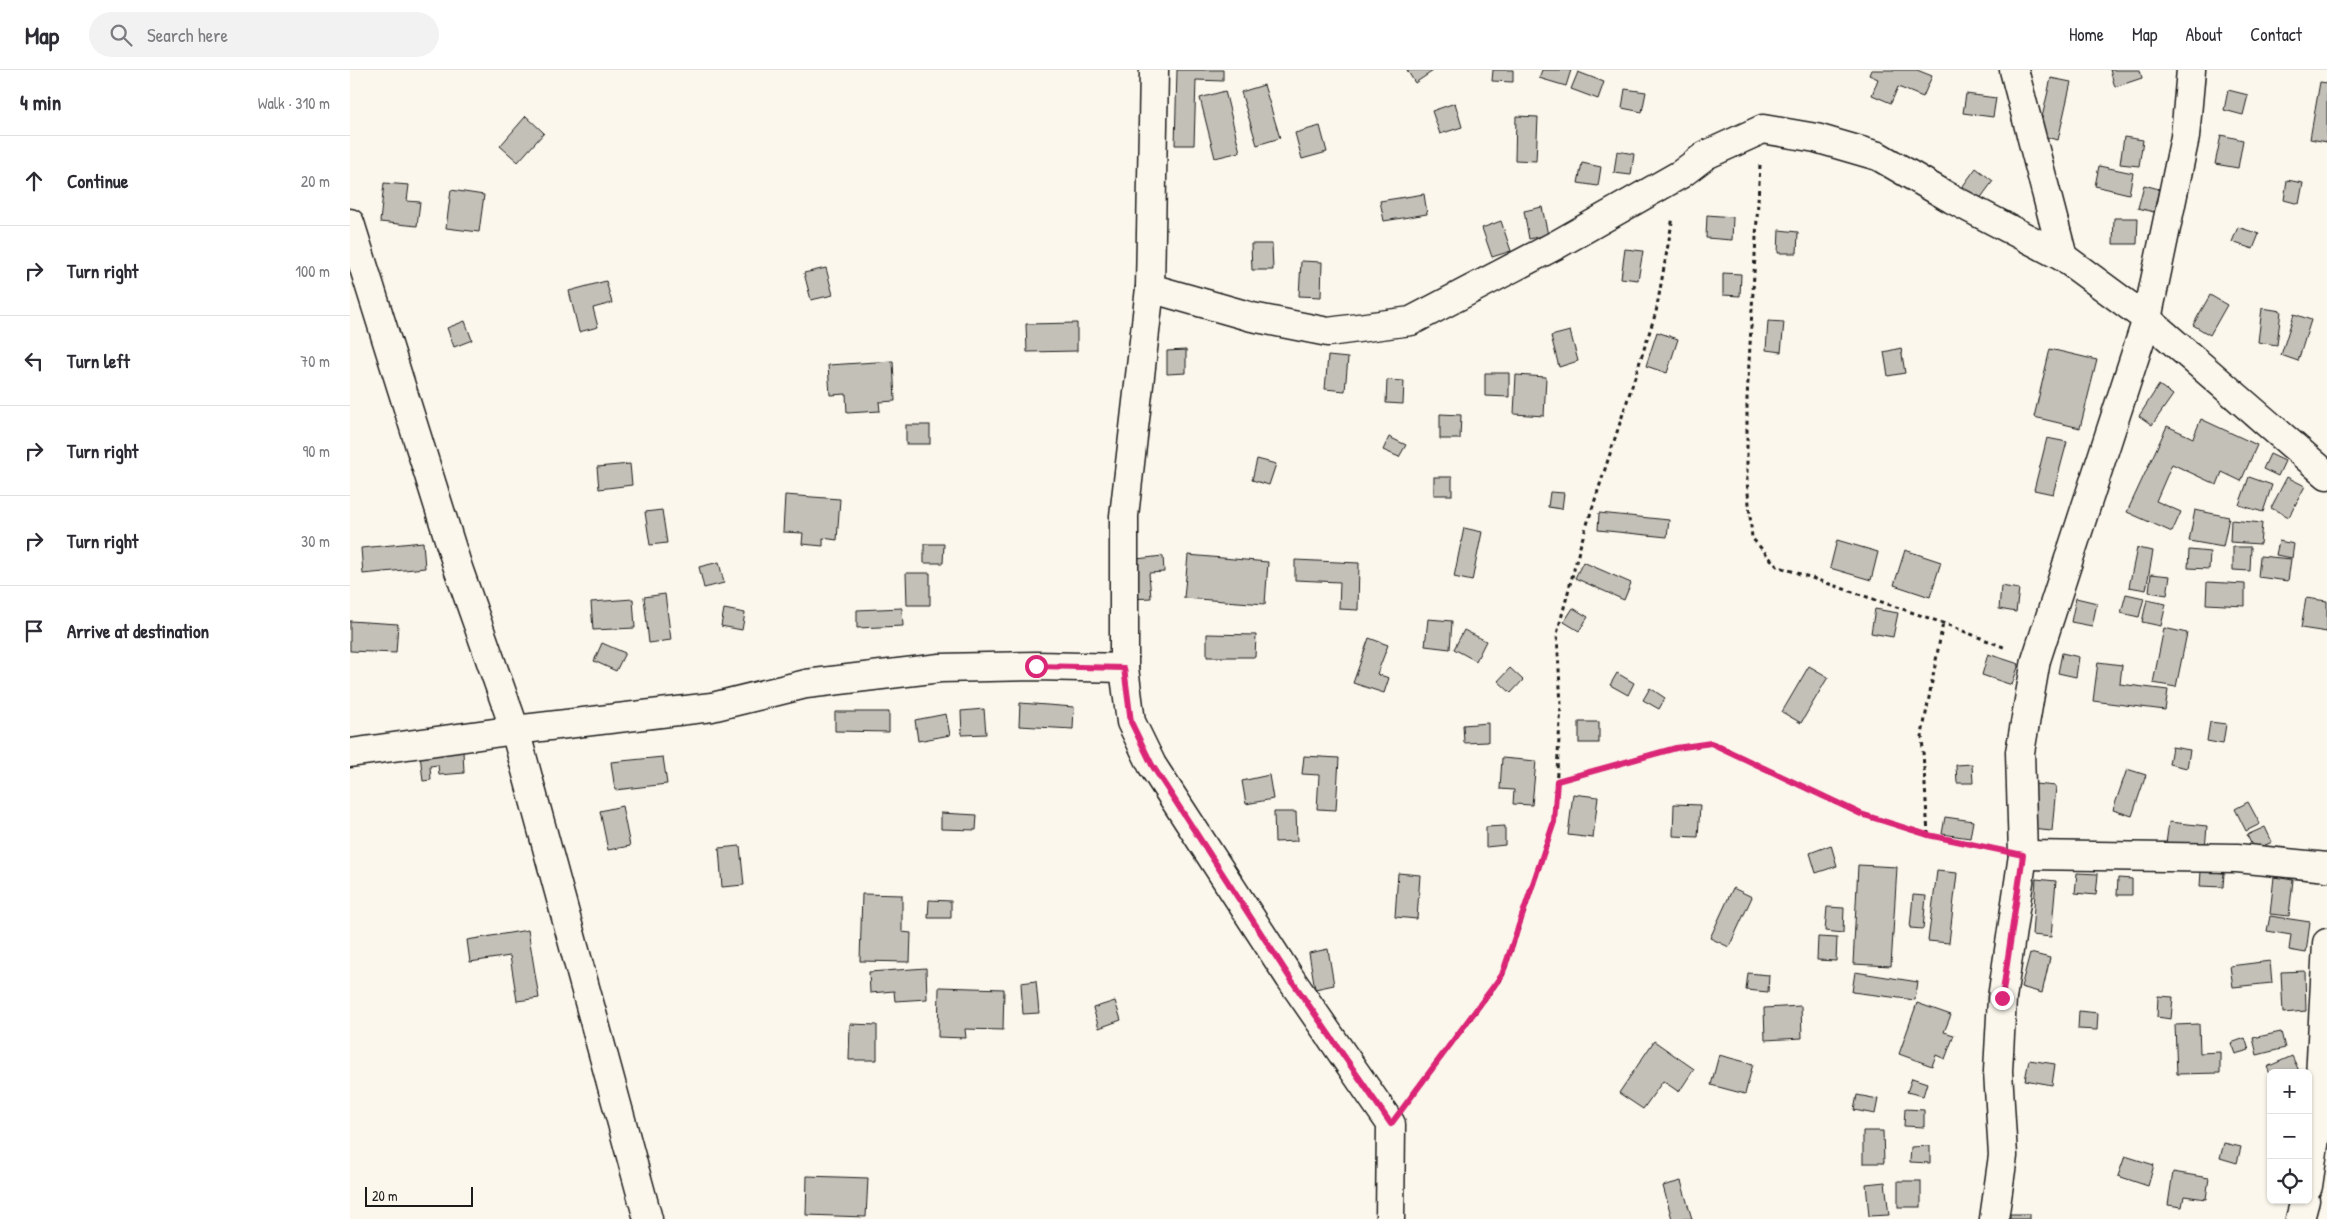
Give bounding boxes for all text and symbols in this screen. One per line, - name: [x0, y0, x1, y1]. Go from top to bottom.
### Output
- search box: [89, 12, 439, 57]
- text: Map: [25, 19, 59, 51]
- icon: search: [107, 21, 135, 49]
- text: Search here: [147, 22, 228, 48]
- text: Home: [2069, 22, 2104, 47]
- text: Map: [2132, 22, 2157, 47]
- text: About: [2185, 22, 2222, 47]
- text: Contact: [2250, 22, 2302, 47]
- text: 4 min: [20, 88, 61, 117]
- text: Walk · 310 m: [258, 92, 330, 114]
- icon: ahead: [20, 167, 48, 195]
- text: Continue: [67, 168, 128, 194]
- text: 20 m: [301, 170, 330, 192]
- icon: right: [20, 257, 48, 285]
- text: Turn right: [67, 258, 138, 284]
- text: 100 m: [295, 260, 330, 282]
- icon: left: [20, 347, 48, 375]
- text: Turn left: [67, 348, 130, 374]
- text: 70 m: [300, 350, 330, 372]
- icon: right: [20, 437, 48, 465]
- text: Turn right: [67, 438, 138, 464]
- text: 90 m: [302, 440, 330, 462]
- icon: right: [20, 527, 48, 555]
- text: Turn right: [67, 528, 138, 554]
- text: 30 m: [301, 530, 330, 552]
- icon: arrive: [20, 617, 48, 645]
- text: Arrive at destination: [67, 618, 209, 644]
- route start: [1025, 655, 1048, 678]
- route end: [1991, 987, 2014, 1010]
- map controls: [2267, 1069, 2312, 1204]
- button: +: [2267, 1069, 2312, 1114]
- button: −: [2267, 1114, 2312, 1159]
- button: locate: [2267, 1159, 2312, 1204]
- scale bar: [365, 1184, 472, 1207]
- text: 20 m: [372, 1186, 398, 1205]

